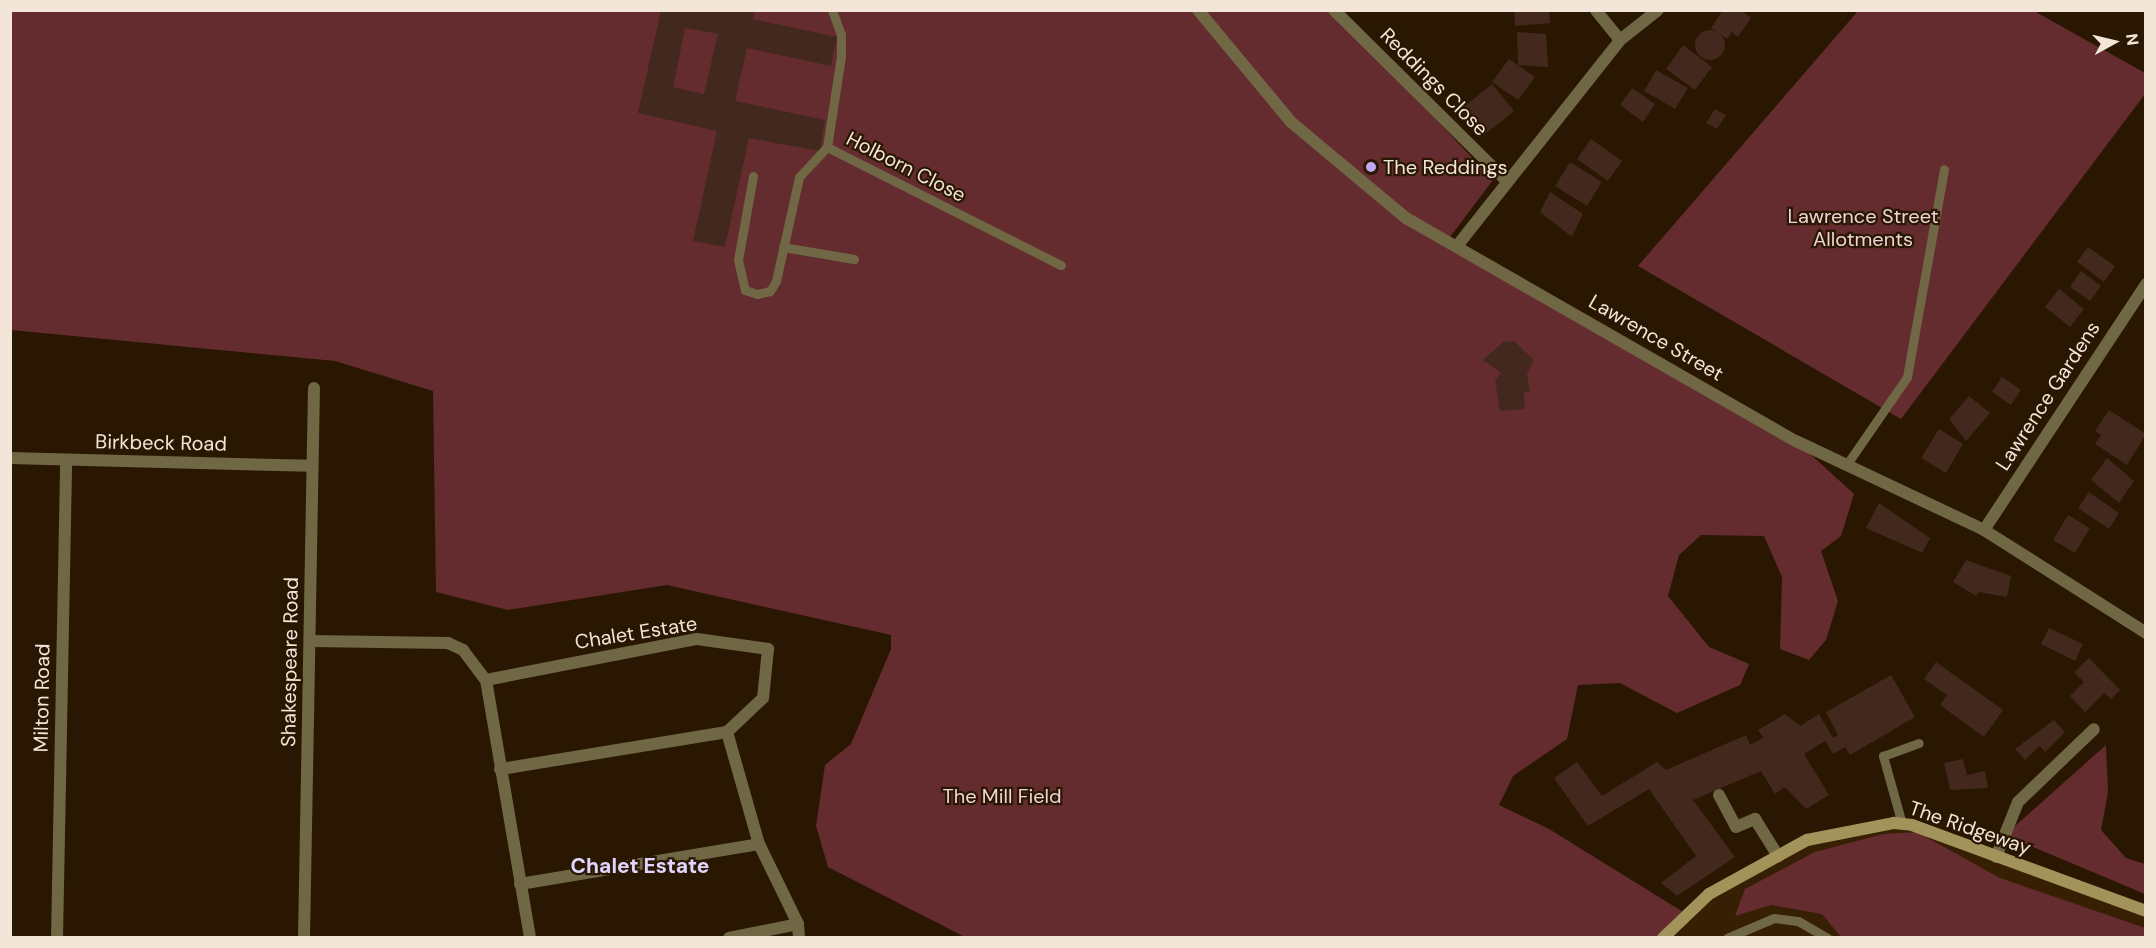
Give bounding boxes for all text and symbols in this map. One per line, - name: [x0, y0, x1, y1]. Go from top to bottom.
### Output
- north arrow: [2084, 12, 2144, 72]
- street label: Reddings Close: [1375, 23, 1493, 141]
- text: N: [2121, 32, 2144, 47]
- street label: Holborn Close: [842, 127, 970, 207]
- place label: The Reddings: [1383, 155, 1508, 179]
- marker: The Reddings: [1364, 160, 1378, 174]
- park label: Lawrence Street Allotments: [1787, 204, 1939, 251]
- street label: Lawrence Street: [1585, 290, 1727, 386]
- street label: Lawrence Gardens: [1991, 317, 2105, 475]
- street label: Birkbeck Road: [95, 430, 227, 456]
- street label: Shakespeare Road: [277, 577, 303, 747]
- street label: Chalet Estate: [573, 611, 699, 655]
- street label: Milton Road: [29, 643, 55, 753]
- park label: The Mill Field: [942, 784, 1062, 808]
- street label: The Ridgeway: [1906, 796, 2034, 860]
- district label: Chalet Estate: [571, 853, 709, 879]

